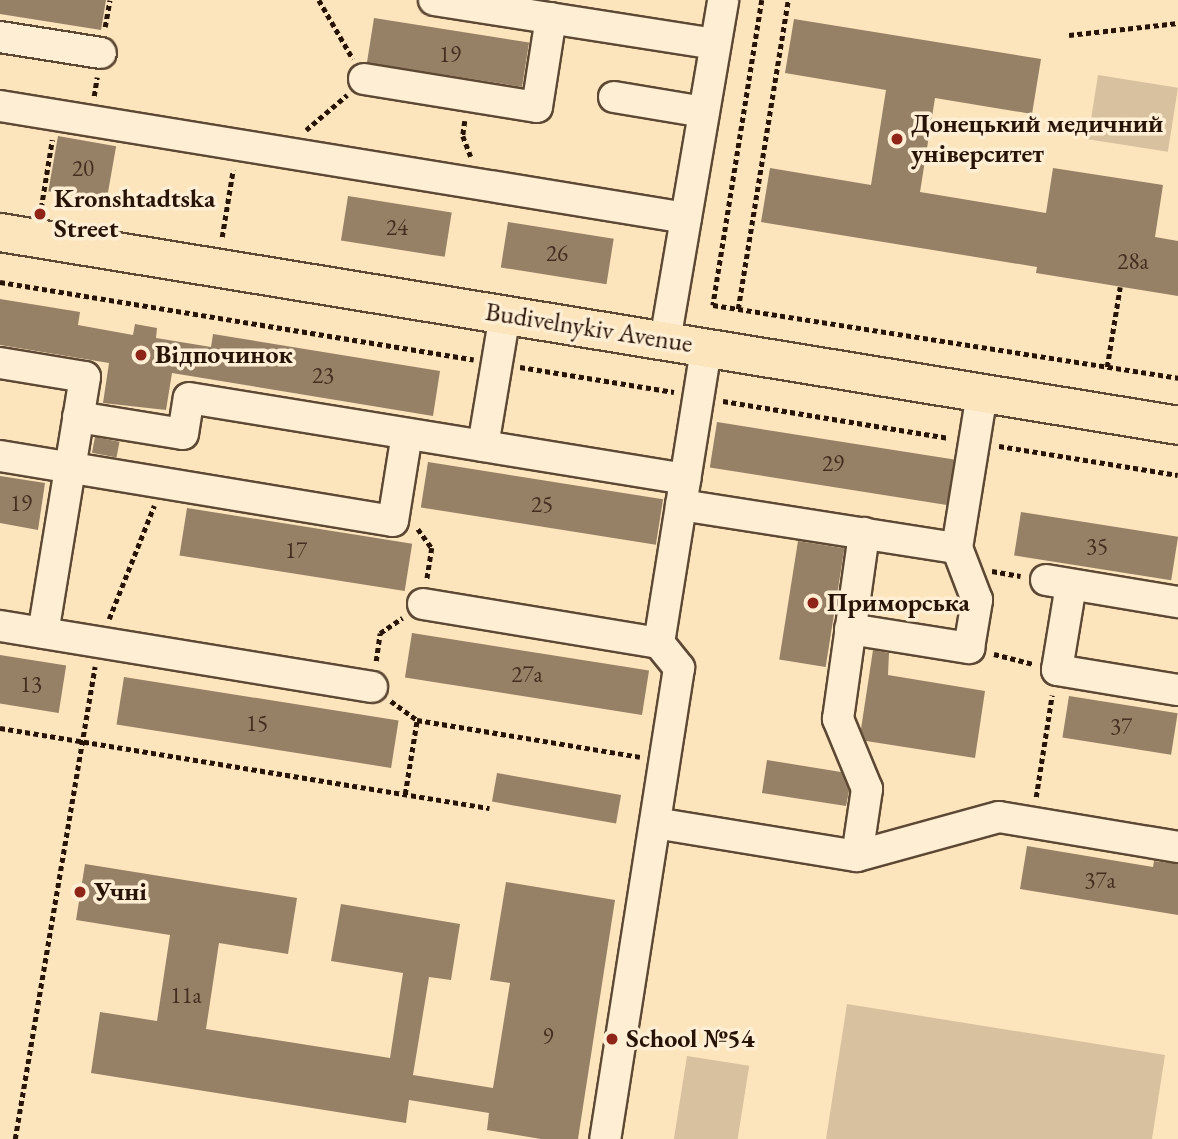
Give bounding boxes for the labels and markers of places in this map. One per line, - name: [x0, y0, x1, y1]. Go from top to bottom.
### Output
- place label: Донецький медичний університет: [911, 108, 1163, 170]
- marker: Донецький медичний університет: [889, 131, 905, 147]
- place label: Kronshtadtska Street: [54, 183, 215, 244]
- marker: Kronshtadtska Street: [32, 206, 48, 222]
- place label: Відпочинок: [155, 339, 293, 371]
- marker: Відпочинок: [133, 347, 149, 363]
- place label: Приморська: [827, 587, 970, 619]
- marker: Приморська: [805, 595, 821, 611]
- place label: Учні: [94, 876, 147, 908]
- marker: Учні: [72, 884, 88, 900]
- place label: School №54: [626, 1023, 754, 1055]
- marker: School №54: [604, 1031, 620, 1047]

